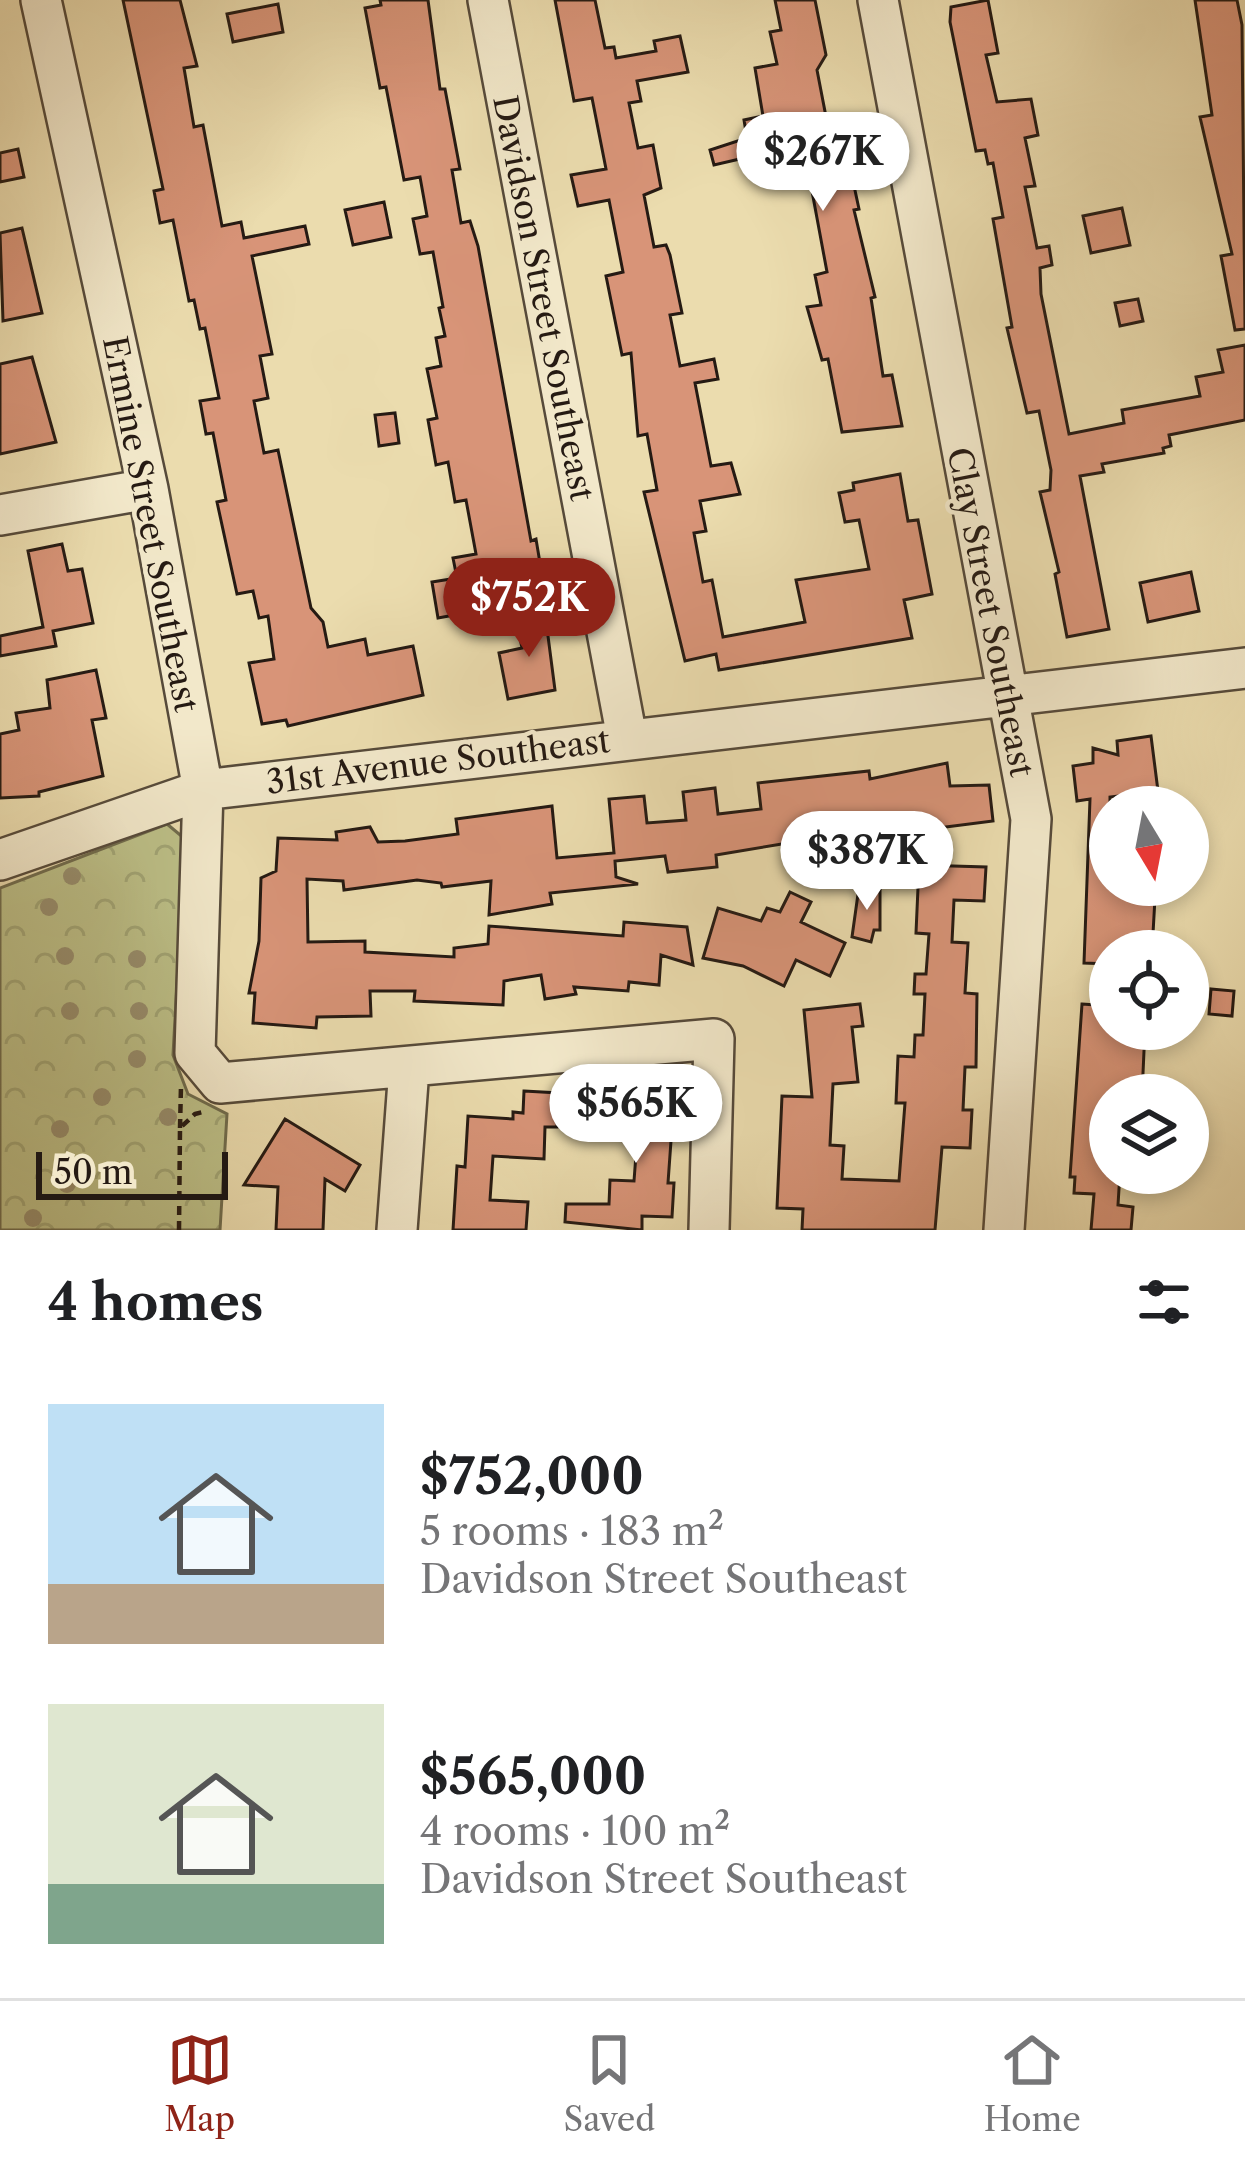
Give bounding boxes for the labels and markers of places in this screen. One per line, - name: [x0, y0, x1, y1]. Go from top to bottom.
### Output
- pin: $267K: [739, 112, 907, 214]
- pin: $752K: [445, 558, 613, 660]
- pin: $387K: [783, 811, 951, 913]
- pin: $565K: [552, 1064, 720, 1166]

